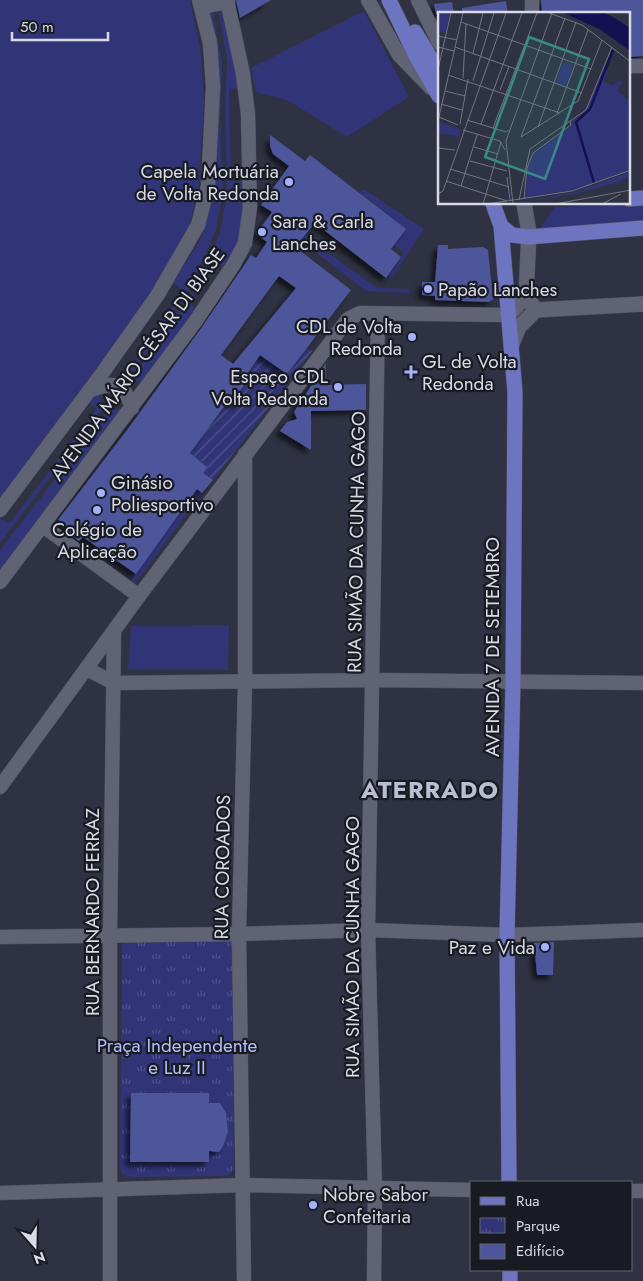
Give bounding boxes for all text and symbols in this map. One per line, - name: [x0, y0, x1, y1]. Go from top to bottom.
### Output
- scale bar: [12, 10, 109, 42]
- inset map: [438, 12, 630, 205]
- text: 50 m: [20, 16, 54, 38]
- place label: Capela Mortuária de Volta Redonda: [136, 158, 279, 207]
- marker: Capela Mortuária de Volta Redonda: [283, 176, 295, 188]
- place label: Sara & Carla Lanches: [272, 208, 374, 257]
- marker: Sara & Carla Lanches: [256, 226, 268, 238]
- street label: AVENIDA MÁRIO CÉSAR DI BIASE: [44, 242, 231, 486]
- place label: Papão Lanches: [438, 276, 558, 303]
- marker: Papão Lanches: [422, 283, 434, 295]
- place label: CDL de Volta Redonda: [296, 313, 402, 362]
- marker: CDL de Volta Redonda: [406, 331, 418, 343]
- place label: GL de Volta Redonda: [422, 348, 517, 397]
- place label: Espaço CDL Volta Redonda: [211, 363, 328, 412]
- marker: GL de Volta Redonda: [404, 365, 418, 379]
- marker: Espaço CDL Volta Redonda: [332, 381, 344, 393]
- street label: RUA SIMÃO DA CUNHA GAGO: [341, 411, 372, 673]
- place label: Ginásio Poliesportivo: [111, 469, 214, 518]
- marker: Ginásio Poliesportivo: [95, 487, 107, 499]
- marker: Colégio de Aplicação: [91, 504, 103, 516]
- place label: Colégio de Aplicação: [52, 516, 142, 565]
- street label: AVENIDA 7 DE SETEMBRO: [479, 537, 506, 757]
- district label: ATERRADO: [360, 772, 499, 807]
- street label: RUA COROADOS: [208, 794, 237, 940]
- street label: RUA BERNARDO FERRAZ: [79, 808, 106, 1016]
- street label: RUA SIMÃO DA CUNHA GAGO: [339, 816, 366, 1078]
- place label: Paz e Vida: [449, 934, 535, 961]
- marker: Paz e Vida: [539, 941, 551, 953]
- park label: Praça Independente e Luz II: [97, 1032, 257, 1081]
- place label: Nobre Sabor Confeitaria: [323, 1181, 428, 1230]
- legend: [470, 1181, 633, 1271]
- text: Rua: [516, 1190, 540, 1212]
- marker: Nobre Sabor Confeitaria: [307, 1199, 319, 1211]
- text: Parque: [516, 1215, 560, 1237]
- north arrow: [10, 1221, 60, 1271]
- text: Edifício: [516, 1240, 564, 1262]
- text: N: [31, 1247, 48, 1270]

